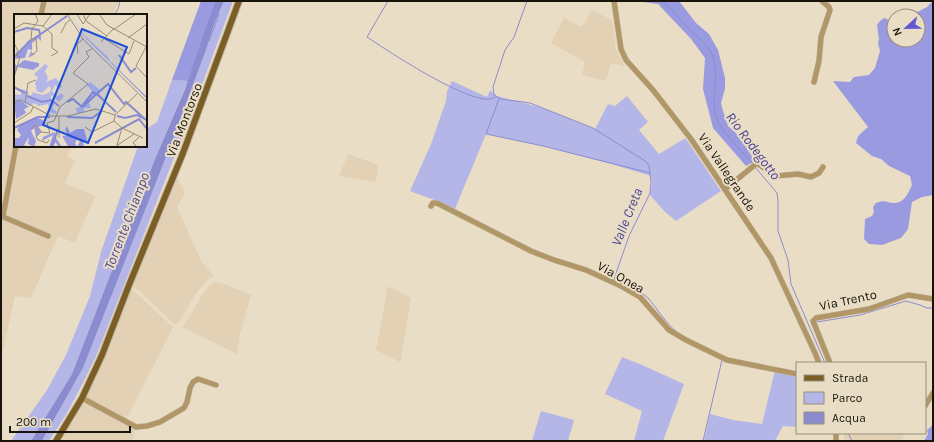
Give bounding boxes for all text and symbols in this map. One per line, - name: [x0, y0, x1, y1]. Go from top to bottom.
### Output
- north arrow: [886, 8, 926, 48]
- inset map: [14, 14, 147, 147]
- text: N: [890, 25, 905, 38]
- street label: Via Montorso: [163, 81, 205, 159]
- water label: Rio Rodegotto: [722, 109, 784, 183]
- street label: Via Vallegrande: [695, 130, 759, 214]
- water label: Torrente Chiampo: [101, 170, 153, 272]
- water label: Valle Creta: [608, 186, 646, 248]
- street label: Via Onea: [595, 258, 647, 296]
- street label: Via Trento: [818, 287, 878, 313]
- legend: [796, 362, 926, 434]
- text: Strada: [832, 371, 868, 385]
- text: Parco: [832, 391, 862, 405]
- scale bar: [10, 408, 130, 434]
- text: Acqua: [832, 411, 866, 425]
- text: 200 m: [16, 415, 51, 429]

